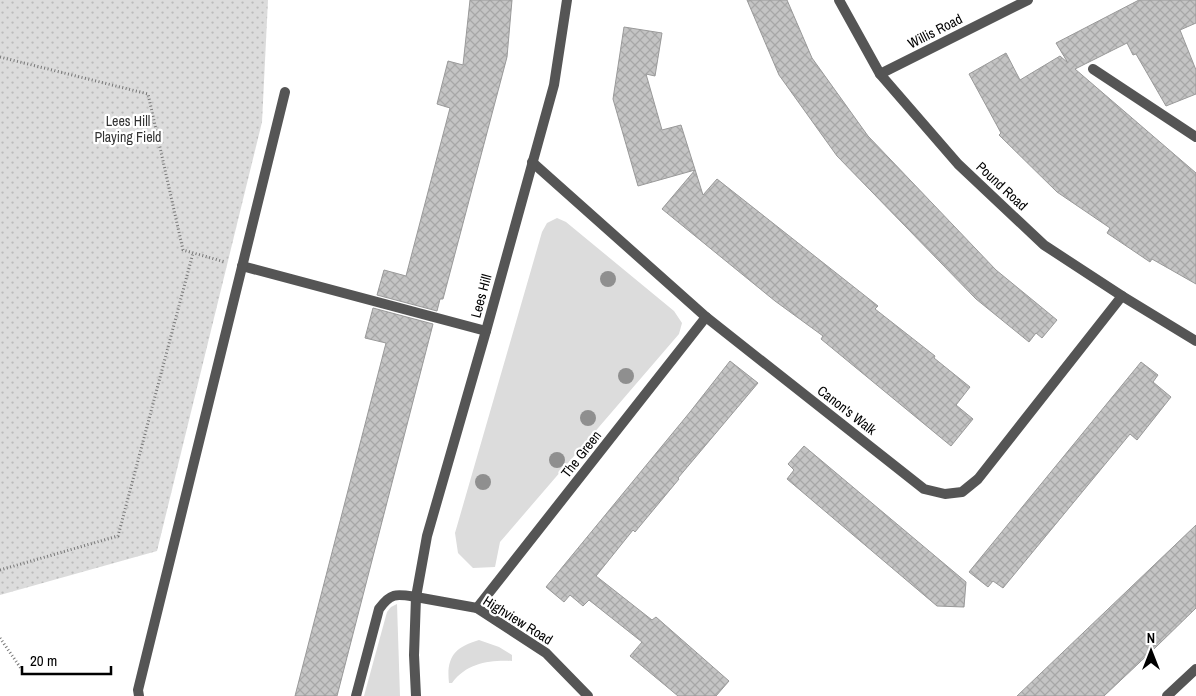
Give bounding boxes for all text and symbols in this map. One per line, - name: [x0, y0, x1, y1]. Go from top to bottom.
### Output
- street label: Willis Road: [905, 10, 965, 52]
- park label: Lees Hill Playing Field: [94, 112, 162, 146]
- street label: Pound Road: [973, 158, 1031, 214]
- street label: Lees Hill: [467, 272, 495, 320]
- street label: Canon's Walk: [814, 381, 880, 439]
- street label: The Green: [557, 427, 605, 481]
- street label: Highview Road: [480, 592, 556, 648]
- north arrow: [1126, 626, 1176, 676]
- text: N: [1147, 629, 1155, 647]
- scale bar: [22, 644, 111, 676]
- text: 20 m: [30, 650, 57, 671]

